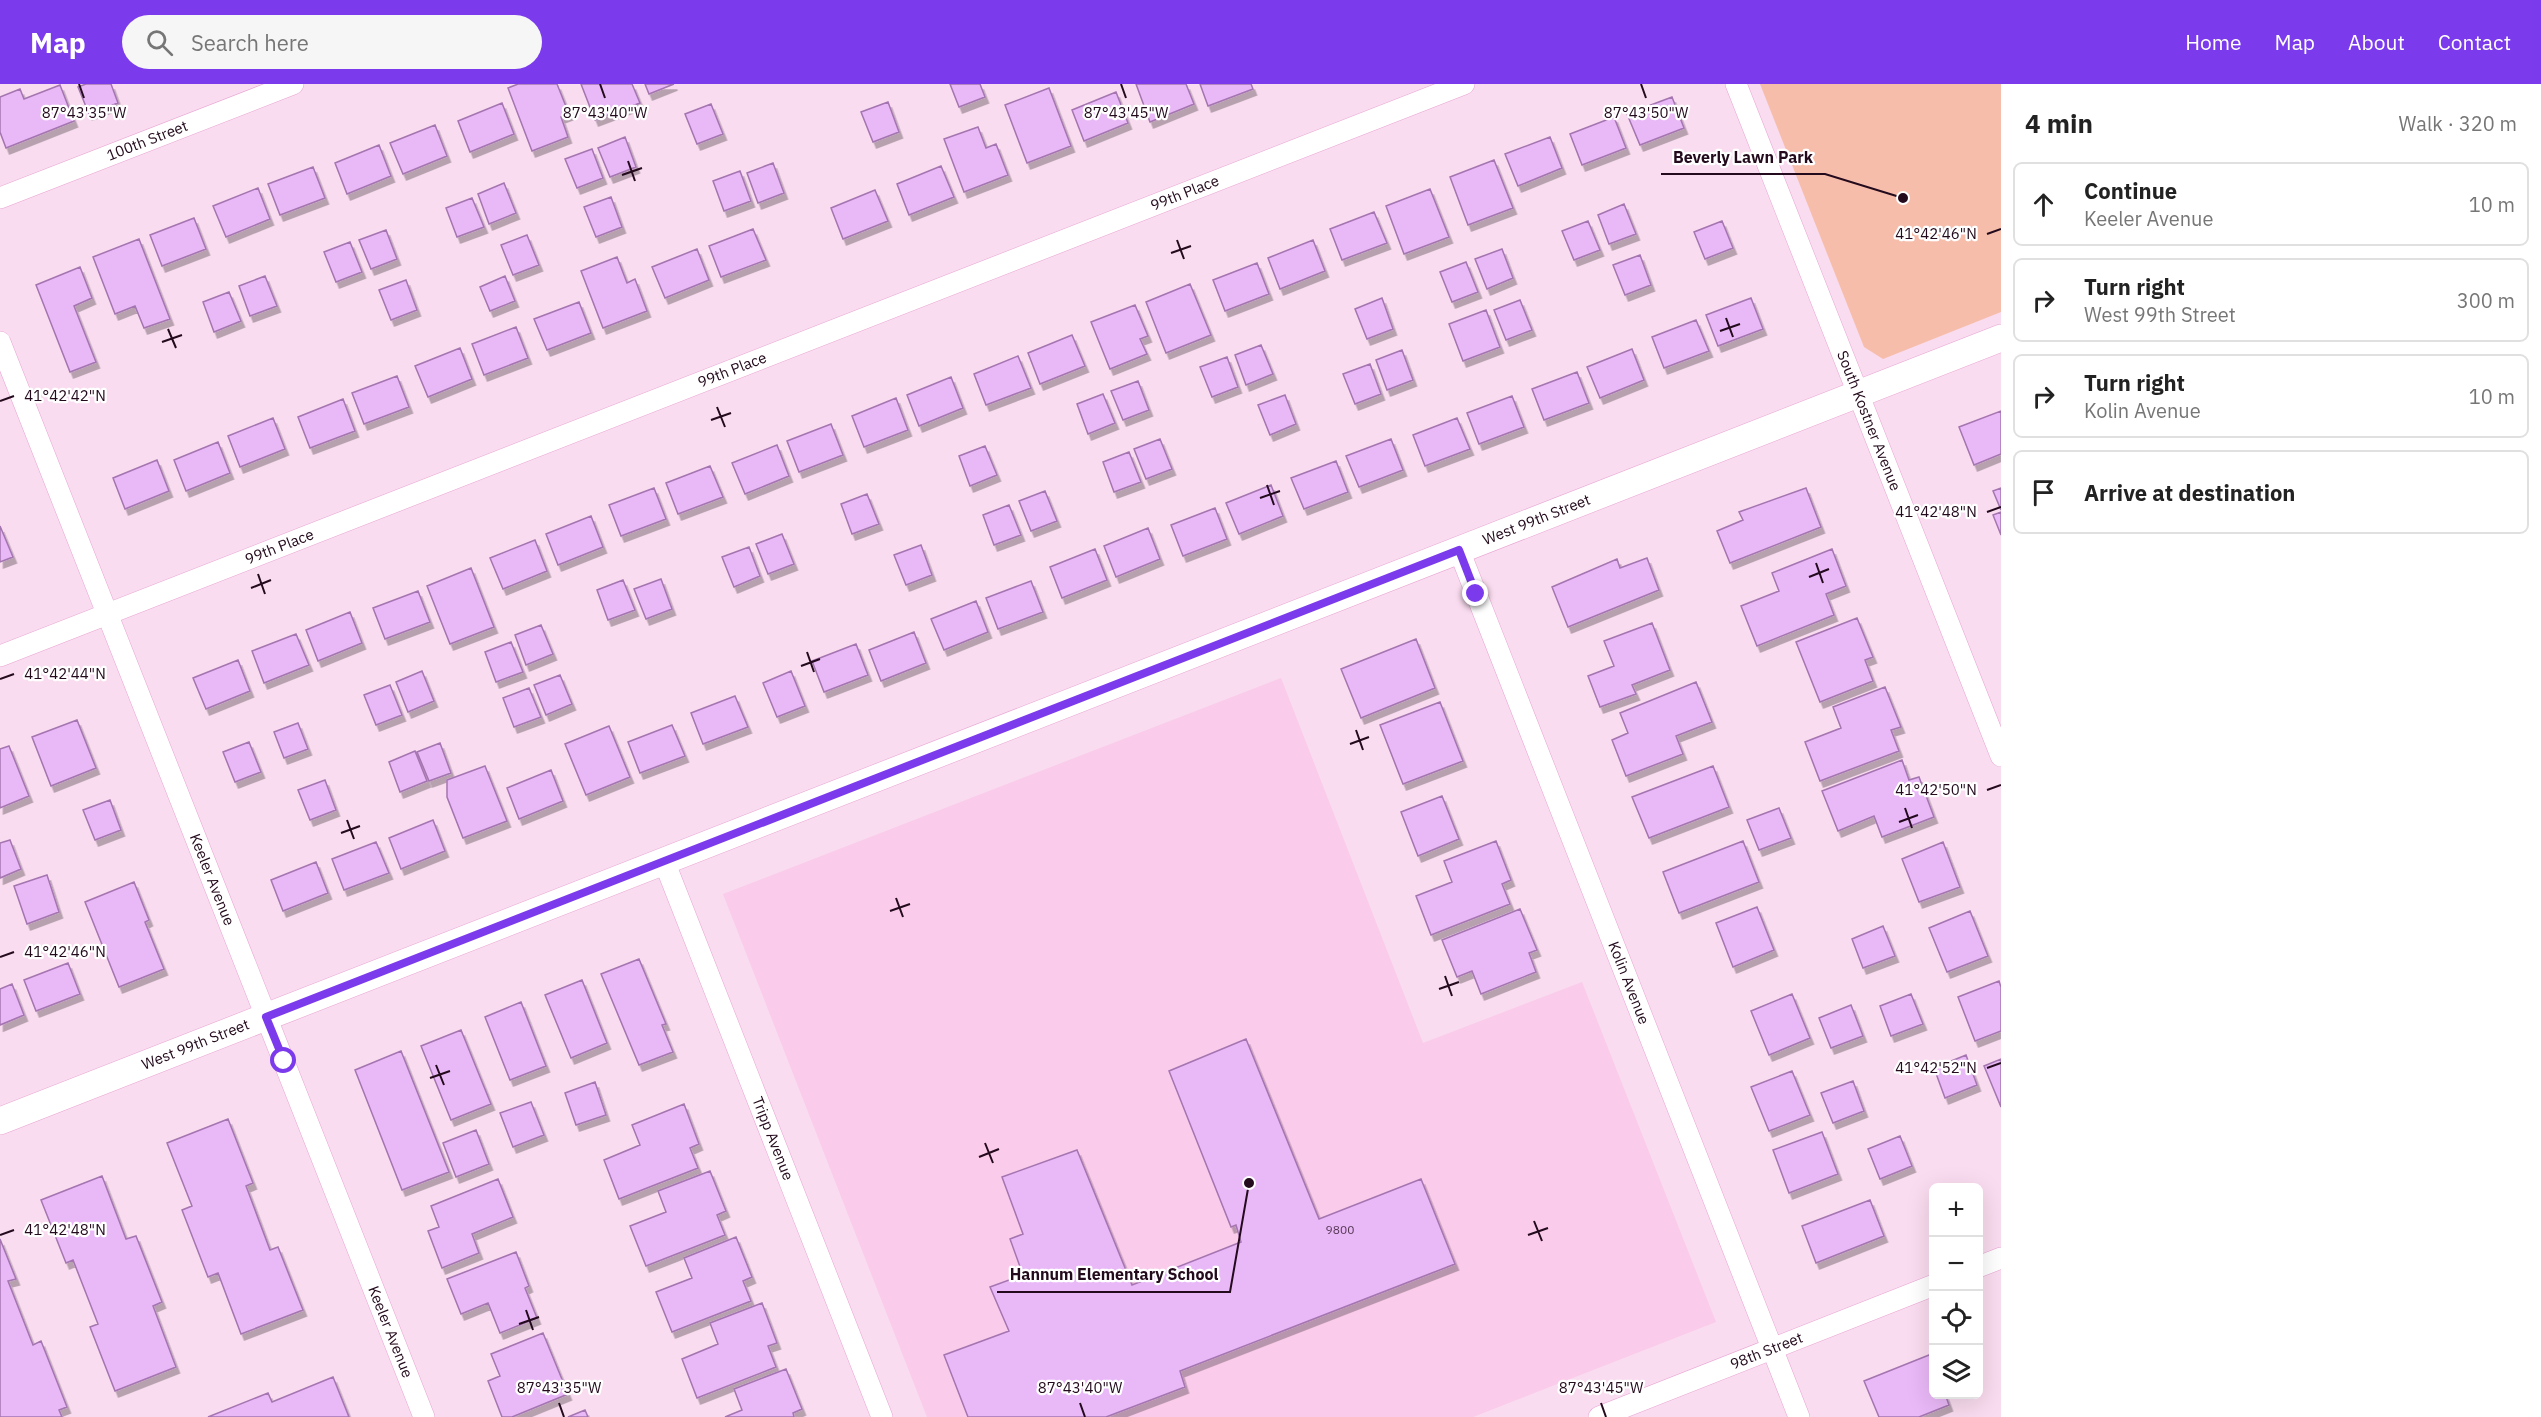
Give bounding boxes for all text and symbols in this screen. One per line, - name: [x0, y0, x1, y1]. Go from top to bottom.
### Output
- search box: [122, 15, 542, 69]
- text: Map: [30, 24, 86, 61]
- icon: search: [143, 26, 176, 59]
- text: Search here: [191, 28, 309, 57]
- text: Home: [2185, 28, 2242, 56]
- text: Map: [2275, 28, 2315, 56]
- text: About: [2348, 28, 2405, 56]
- text: Contact: [2438, 28, 2511, 56]
- text: 87°43'35"W: [42, 103, 127, 122]
- text: 87°43'40"W: [563, 103, 648, 122]
- text: 87°43'45"W: [1084, 103, 1169, 122]
- text: 87°43'50"W: [1604, 103, 1689, 122]
- text: 4 min: [2025, 106, 2093, 140]
- text: Walk · 320 m: [2399, 110, 2517, 137]
- street label: 100th Street: [104, 116, 190, 165]
- callout: Beverly Lawn Park: [1661, 140, 1825, 174]
- text: Beverly Lawn Park: [1673, 147, 1814, 167]
- street label: 99th Place: [1147, 171, 1222, 215]
- text: Continue: [2084, 176, 2177, 205]
- icon: ahead: [2027, 188, 2060, 221]
- text: 10 m: [2469, 191, 2515, 218]
- text: Keeler Avenue: [2084, 205, 2213, 232]
- text: 41°42'46"N: [1895, 224, 1977, 243]
- text: Turn right: [2084, 272, 2185, 301]
- icon: right: [2027, 284, 2060, 317]
- text: 300 m: [2457, 287, 2515, 314]
- text: West 99th Street: [2084, 301, 2236, 328]
- street label: 99th Place: [695, 347, 769, 391]
- street label: South Kostner Avenue: [1833, 348, 1905, 493]
- text: Turn right: [2084, 368, 2185, 397]
- icon: right: [2027, 380, 2060, 413]
- text: 10 m: [2469, 383, 2515, 410]
- text: 41°42'42"N: [24, 386, 106, 405]
- text: Kolin Avenue: [2084, 397, 2201, 424]
- icon: arrive: [2027, 476, 2060, 509]
- text: Arrive at destination: [2084, 478, 2295, 507]
- street label: West 99th Street: [1480, 490, 1593, 549]
- text: 41°42'48"N: [1895, 502, 1977, 521]
- street label: 99th Place: [242, 524, 316, 568]
- route end: [1462, 580, 1488, 606]
- text: 41°42'44"N: [24, 664, 106, 683]
- text: 41°42'50"N: [1895, 780, 1977, 799]
- street label: Keeler Avenue: [186, 831, 239, 928]
- street label: Kolin Avenue: [1604, 938, 1654, 1027]
- text: 41°42'46"N: [24, 942, 106, 961]
- street label: West 99th Street: [139, 1014, 252, 1074]
- route start: [270, 1047, 296, 1073]
- text: 41°42'52"N: [1895, 1058, 1977, 1077]
- street label: Tripp Avenue: [748, 1094, 798, 1183]
- map controls: [1929, 1183, 1983, 1399]
- button: +: [1929, 1183, 1983, 1237]
- text: 41°42'48"N: [24, 1220, 106, 1239]
- house number: 9800: [1326, 1222, 1354, 1237]
- button: −: [1929, 1237, 1983, 1291]
- callout: Hannum Elementary School: [997, 1258, 1230, 1292]
- text: Hannum Elementary School: [1010, 1264, 1218, 1284]
- street label: Keeler Avenue: [364, 1283, 418, 1380]
- button: locate: [1929, 1291, 1983, 1345]
- street label: 98th Street: [1727, 1328, 1805, 1373]
- button: layers: [1929, 1345, 1983, 1399]
- text: 87°43'35"W: [517, 1378, 602, 1397]
- text: 87°43'40"W: [1038, 1378, 1123, 1397]
- text: 87°43'45"W: [1559, 1378, 1644, 1397]

